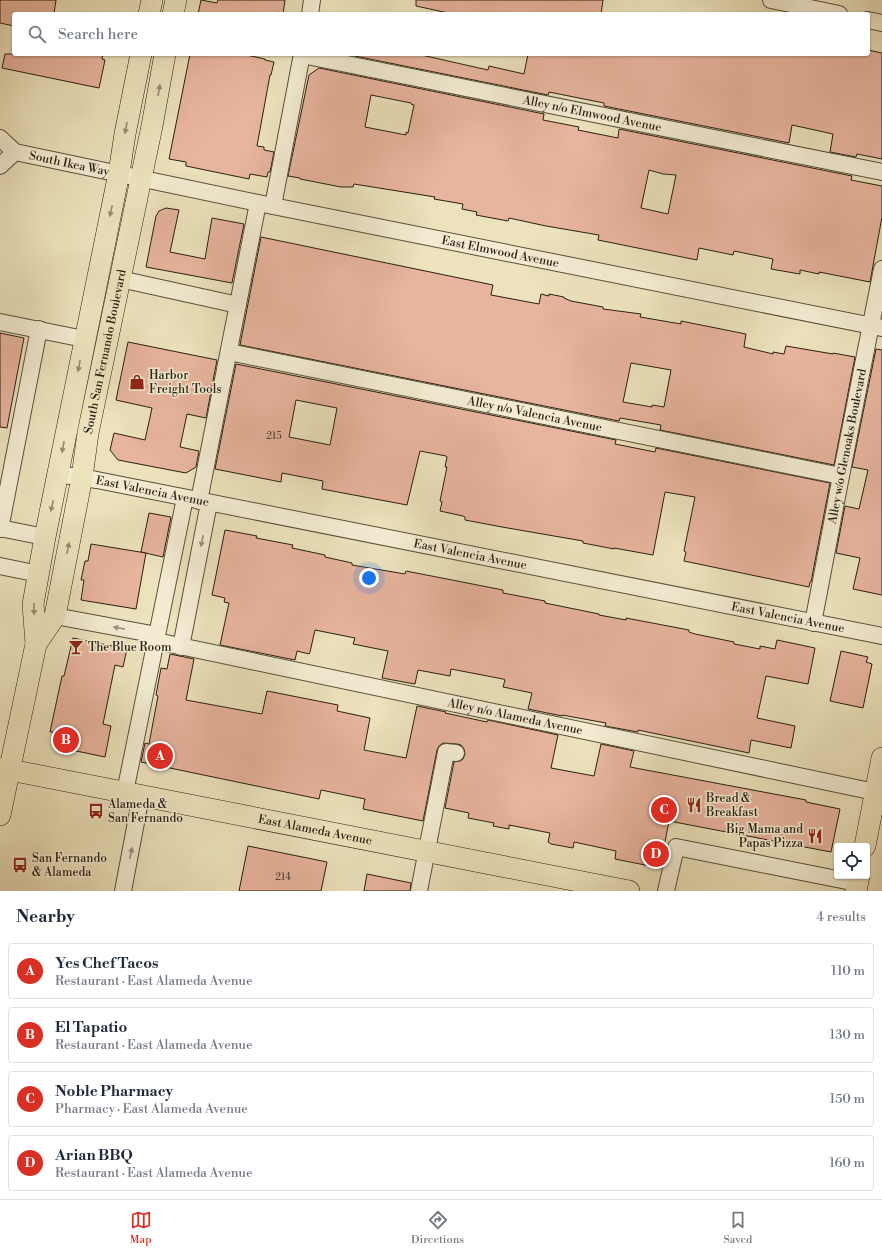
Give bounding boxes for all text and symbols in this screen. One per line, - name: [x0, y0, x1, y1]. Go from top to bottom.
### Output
- search box: [12, 12, 870, 56]
- icon: search: [26, 23, 48, 45]
- text: Search here: [58, 25, 138, 44]
- one-way arrow: [156, 84, 162, 96]
- street label: Alley n/o Elmwood Avenue: [520, 93, 663, 135]
- one-way arrow: [123, 122, 129, 134]
- street label: South Ikea Way: [28, 148, 111, 180]
- one-way arrow: [108, 205, 114, 217]
- street label: East Elmwood Avenue: [440, 233, 560, 271]
- street label: South San Fernando Boulevard: [81, 268, 130, 435]
- one-way arrow: [76, 360, 82, 372]
- street label: Alley w/o Glenoaks Boulevard: [825, 367, 870, 526]
- place label: Harbor Freight Tools: [149, 368, 222, 397]
- shop icon: Harbor Freight Tools: [128, 373, 146, 391]
- street label: Alley n/o Valencia Avenue: [465, 393, 603, 435]
- house number: 215: [266, 430, 282, 442]
- one-way arrow: [60, 441, 66, 454]
- street label: East Valencia Avenue: [94, 473, 210, 510]
- one-way arrow: [48, 500, 54, 512]
- one-way arrow: [198, 535, 204, 547]
- street label: East Valencia Avenue: [412, 536, 528, 573]
- one-way arrow: [65, 542, 71, 554]
- your location: [359, 568, 379, 588]
- street label: East Valencia Avenue: [730, 599, 846, 636]
- one-way arrow: [31, 603, 37, 616]
- one-way arrow: [113, 624, 125, 630]
- bar icon: The Blue Room: [67, 638, 85, 656]
- place label: The Blue Room: [88, 640, 172, 655]
- street label: Alley n/o Alameda Avenue: [445, 695, 584, 738]
- pin: B: [53, 725, 79, 755]
- pin: A: [147, 741, 173, 771]
- place label: Bread & Breakfast: [705, 791, 759, 820]
- pin: C: [651, 795, 677, 825]
- restaurant icon: Bread & Breakfast: [685, 796, 703, 814]
- place label: Alameda & San Fernando: [107, 797, 183, 826]
- bus stop icon: Alameda & San Fernando: [87, 802, 105, 820]
- street label: East Alameda Avenue: [257, 812, 373, 849]
- place label: Big Mama and Papas Pizza: [725, 822, 804, 851]
- restaurant icon: Big Mama and Papas Pizza: [806, 827, 824, 845]
- pin: D: [643, 839, 669, 869]
- map controls: [834, 843, 870, 879]
- button: locate: [834, 843, 870, 879]
- one-way arrow: [128, 847, 134, 859]
- place label: San Fernando & Alameda: [32, 851, 107, 880]
- bus stop icon: San Fernando & Alameda: [11, 856, 29, 874]
- house number: 214: [275, 871, 291, 883]
- text: Nearby: [16, 906, 75, 928]
- text: 4 results: [816, 909, 866, 925]
- text: Yes Chef Tacos: [55, 954, 158, 973]
- text: A: [25, 963, 35, 979]
- text: 110 m: [831, 963, 865, 979]
- text: Restaurant · East Alameda Avenue: [55, 973, 252, 989]
- text: El Tapatio: [55, 1018, 127, 1037]
- text: B: [25, 1027, 35, 1043]
- text: 130 m: [830, 1027, 865, 1043]
- text: Restaurant · East Alameda Avenue: [55, 1037, 252, 1053]
- text: Noble Pharmacy: [55, 1082, 173, 1101]
- text: C: [25, 1091, 35, 1107]
- text: 150 m: [830, 1091, 865, 1107]
- text: Pharmacy · East Alameda Avenue: [55, 1101, 248, 1117]
- text: Arian BBQ: [55, 1146, 133, 1165]
- text: D: [25, 1155, 35, 1171]
- text: 160 m: [829, 1155, 865, 1171]
- text: Restaurant · East Alameda Avenue: [55, 1165, 252, 1181]
- tab: Map: [130, 1209, 152, 1247]
- tab: Directions: [411, 1209, 464, 1247]
- tab: Saved: [723, 1209, 752, 1247]

